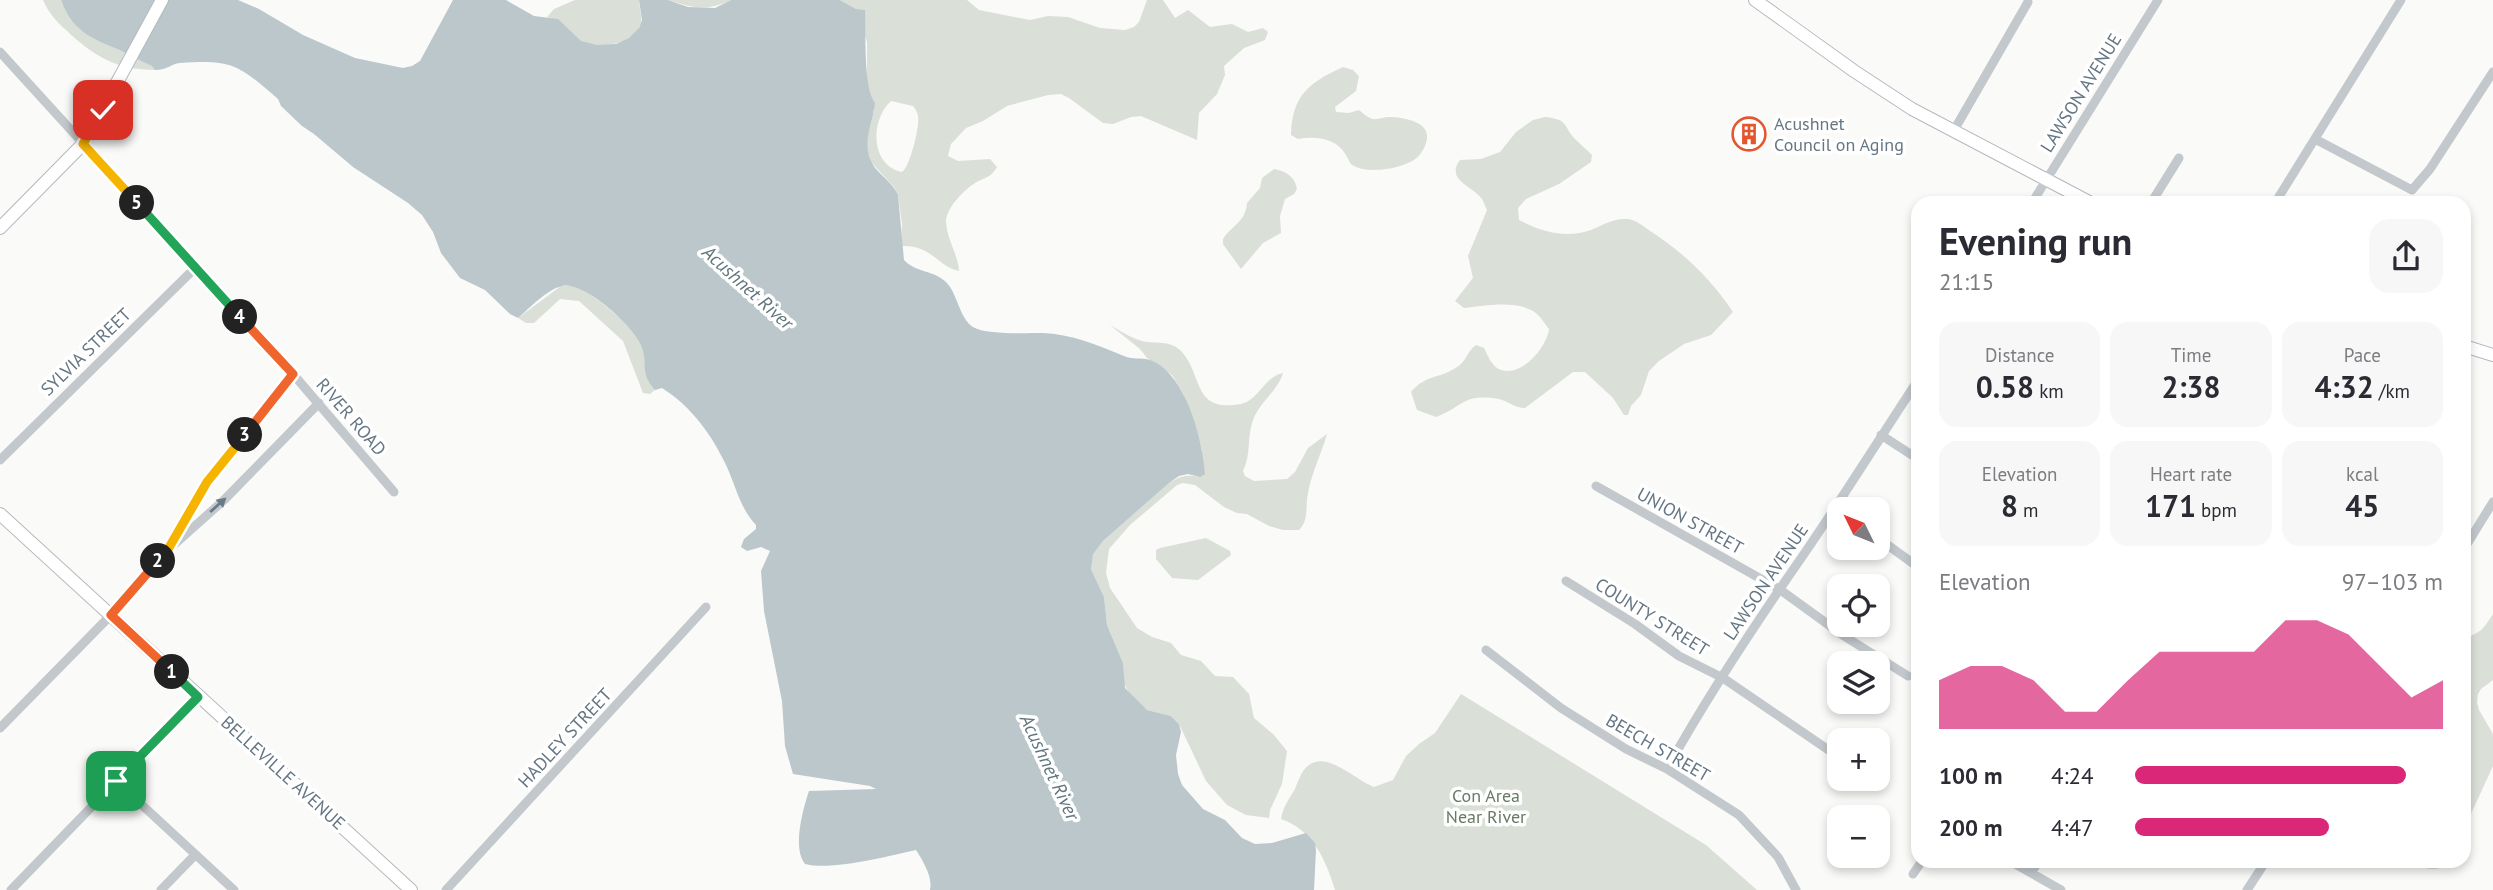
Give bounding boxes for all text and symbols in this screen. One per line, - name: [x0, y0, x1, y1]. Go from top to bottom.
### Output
- street label: LAWSON AVENUE: [2035, 29, 2126, 156]
- pin: [73, 80, 133, 140]
- icon: check: [84, 91, 122, 129]
- place label: Acushnet Council on Aging: [1774, 112, 1904, 156]
- building icon: Acushnet Council on Aging: [1730, 115, 1768, 153]
- pin: 5: [120, 186, 154, 220]
- text: 5: [131, 190, 142, 214]
- text: Evening run: [1939, 216, 2132, 265]
- button: share: [2369, 219, 2443, 293]
- water label: Acushnet River: [697, 239, 800, 335]
- text: 21:15: [1939, 267, 1994, 296]
- pin: 4: [222, 300, 258, 334]
- street label: SYLVIA STREET: [36, 303, 136, 400]
- text: 4: [234, 304, 245, 328]
- text: Distance: [1985, 343, 2054, 367]
- text: Time: [2171, 343, 2211, 367]
- text: Pace: [2344, 343, 2381, 367]
- text: 0.58: [1976, 367, 2034, 406]
- text: 2:38: [2161, 367, 2221, 406]
- text: 4:32: [2315, 367, 2374, 406]
- street label: RIVER ROAD: [311, 373, 391, 460]
- text: km: [2034, 379, 2064, 403]
- text: /km: [2374, 379, 2410, 403]
- pin: 3: [228, 418, 262, 452]
- text: 3: [239, 422, 250, 446]
- text: Elevation: [1982, 462, 2058, 486]
- text: Heart rate: [2150, 462, 2232, 486]
- text: kcal: [2346, 462, 2379, 486]
- street label: UNION STREET: [1633, 482, 1747, 559]
- text: 8: [2001, 486, 2018, 525]
- text: 171: [2145, 486, 2196, 525]
- text: 45: [2345, 486, 2379, 525]
- one-way arrow: [209, 497, 227, 513]
- north arrow: [1827, 497, 1890, 560]
- map controls: [1827, 497, 1890, 868]
- text: m: [2018, 498, 2038, 522]
- text: bpm: [2196, 498, 2237, 522]
- street label: LAWSON AVENUE: [1718, 519, 1813, 644]
- pin: 2: [140, 544, 176, 578]
- text: 2: [152, 548, 163, 572]
- text: Elevation: [1939, 567, 2031, 596]
- text: 97–103 m: [2342, 567, 2443, 596]
- street label: COUNTY STREET: [1591, 572, 1713, 661]
- button: locate: [1827, 574, 1890, 637]
- button: layers: [1827, 651, 1890, 714]
- pin: 1: [154, 654, 190, 690]
- text: 1: [166, 659, 177, 683]
- street label: HADLEY STREET: [513, 683, 616, 792]
- street label: BEECH STREET: [1602, 708, 1714, 787]
- water label: Acushnet River: [1015, 709, 1086, 825]
- street label: BELLEVILLE AVENUE: [216, 711, 350, 835]
- button: +: [1827, 728, 1890, 791]
- pin: [86, 751, 146, 811]
- text: 100 m: [1939, 761, 2002, 790]
- text: 4:24: [2051, 761, 2094, 790]
- icon: arrive: [97, 762, 135, 800]
- park label: Con Area Near River: [1446, 784, 1526, 828]
- button: −: [1827, 805, 1890, 868]
- text: 200 m: [1939, 813, 2002, 842]
- text: 4:47: [2051, 813, 2094, 842]

